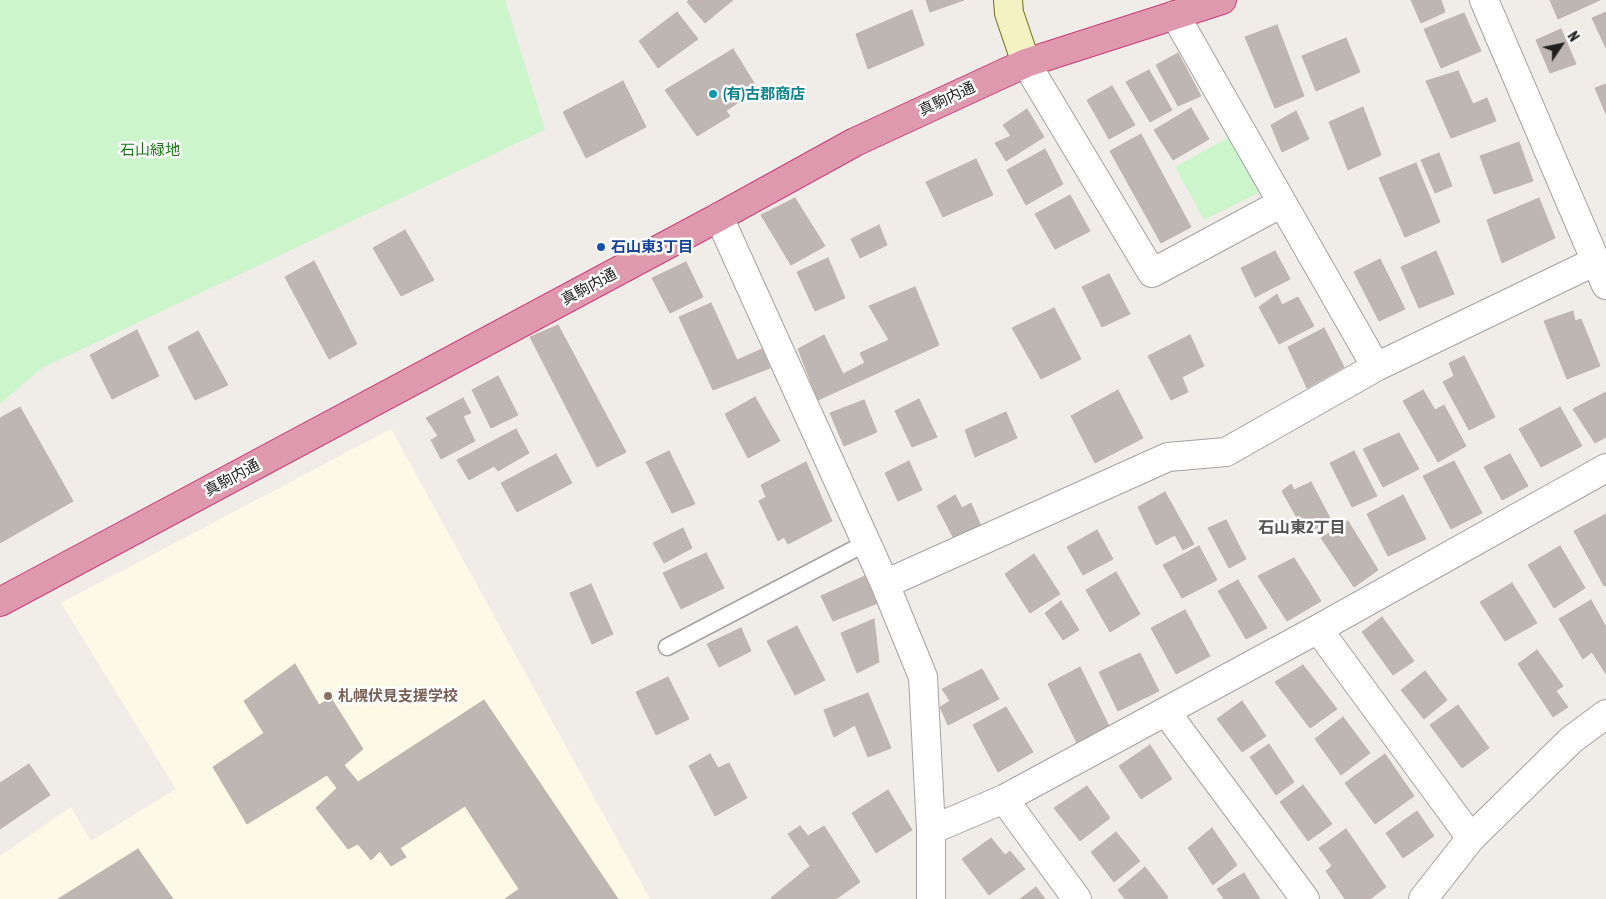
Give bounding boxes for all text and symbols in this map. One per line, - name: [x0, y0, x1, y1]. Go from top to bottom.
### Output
- north arrow: [1536, 20, 1586, 70]
- text: N: [1564, 29, 1582, 45]
- street label: 真駒内通: [916, 78, 978, 120]
- place label: (有)古郡商店: [723, 85, 805, 103]
- marker: (有)古郡商店: [707, 88, 719, 100]
- park label: 石山緑地: [120, 141, 180, 159]
- place label: 石山東3丁目: [611, 238, 693, 256]
- marker: 石山東3丁目: [595, 241, 607, 253]
- street label: 真駒内通: [558, 265, 620, 309]
- street label: 真駒内通: [201, 456, 263, 500]
- district label: 石山東2丁目: [1258, 518, 1346, 538]
- place label: 札幌伏見支援学校: [338, 687, 458, 705]
- marker: 札幌伏見支援学校: [322, 690, 334, 702]

